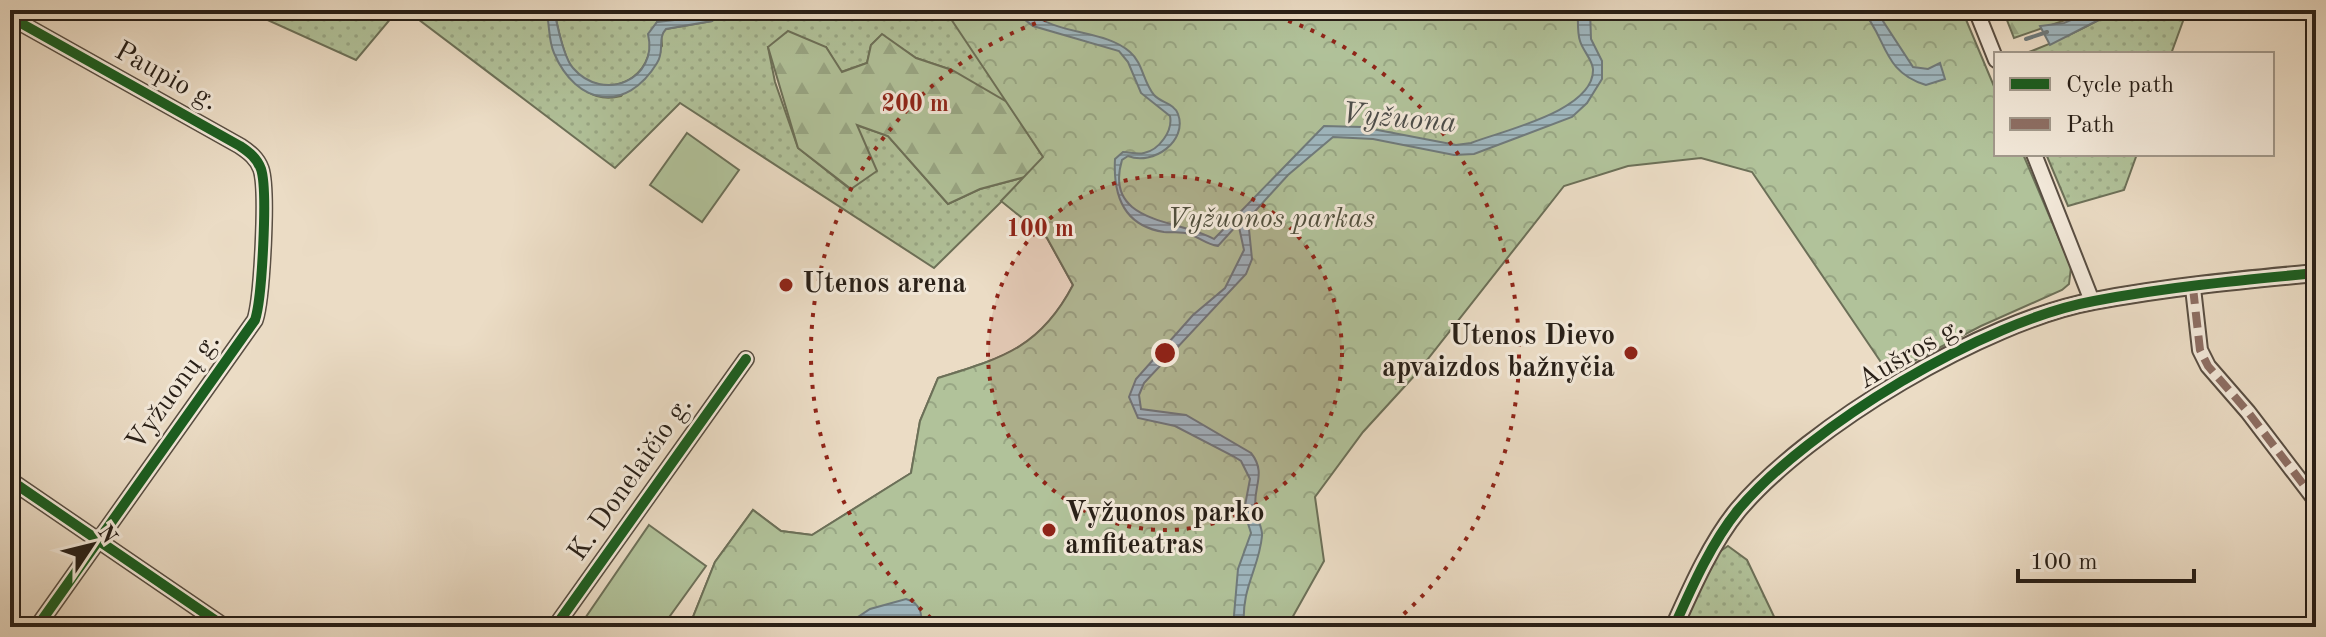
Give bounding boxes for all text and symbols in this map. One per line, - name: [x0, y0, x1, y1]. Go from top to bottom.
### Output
- street label: Paupio g.: [110, 37, 222, 117]
- legend: [1994, 52, 2274, 156]
- text: Cycle path: [2066, 74, 2174, 98]
- text: 200 m: [881, 93, 949, 117]
- water label: Vyžuona: [1340, 99, 1458, 139]
- text: Path: [2066, 114, 2115, 138]
- park label: Vyžuonos parkas: [1167, 206, 1375, 234]
- text: 100 m: [1006, 218, 1074, 242]
- place label: Utenos arena: [802, 271, 967, 299]
- marker: Utenos arena: [777, 276, 795, 294]
- street label: Aušros g.: [1853, 313, 1969, 395]
- place label: Utenos Dievo apvaizdos bažnyčia: [1382, 323, 1615, 383]
- street label: Vyžuonų g.: [122, 328, 226, 456]
- centre of rings: [1151, 339, 1179, 367]
- marker: Utenos Dievo apvaizdos bažnyčia: [1622, 344, 1640, 362]
- street label: K. Donelaičio g.: [564, 392, 698, 566]
- place label: Vyžuonos parko amfiteatras: [1065, 500, 1265, 560]
- north arrow: [52, 505, 132, 585]
- text: N: [93, 521, 121, 548]
- marker: Vyžuonos parko amfiteatras: [1040, 521, 1058, 539]
- scale bar: [2018, 533, 2194, 583]
- text: 100 m: [2030, 551, 2098, 575]

